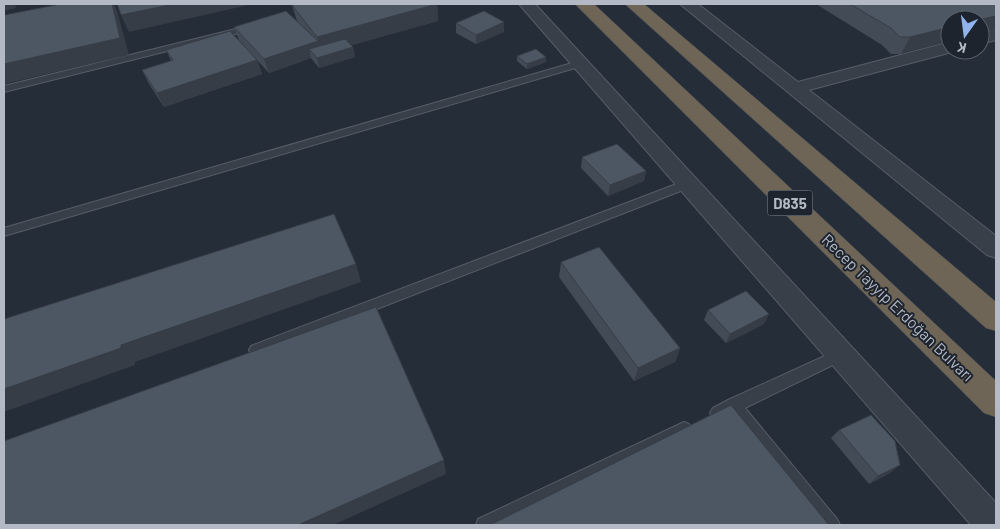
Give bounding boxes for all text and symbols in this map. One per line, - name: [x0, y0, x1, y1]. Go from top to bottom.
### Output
- north arrow: [940, 10, 990, 60]
- text: K: [955, 39, 968, 57]
- road number: D835: [768, 190, 812, 216]
- street label: Recep Tayyip Erdoğan Bulvarı: [818, 230, 978, 384]

